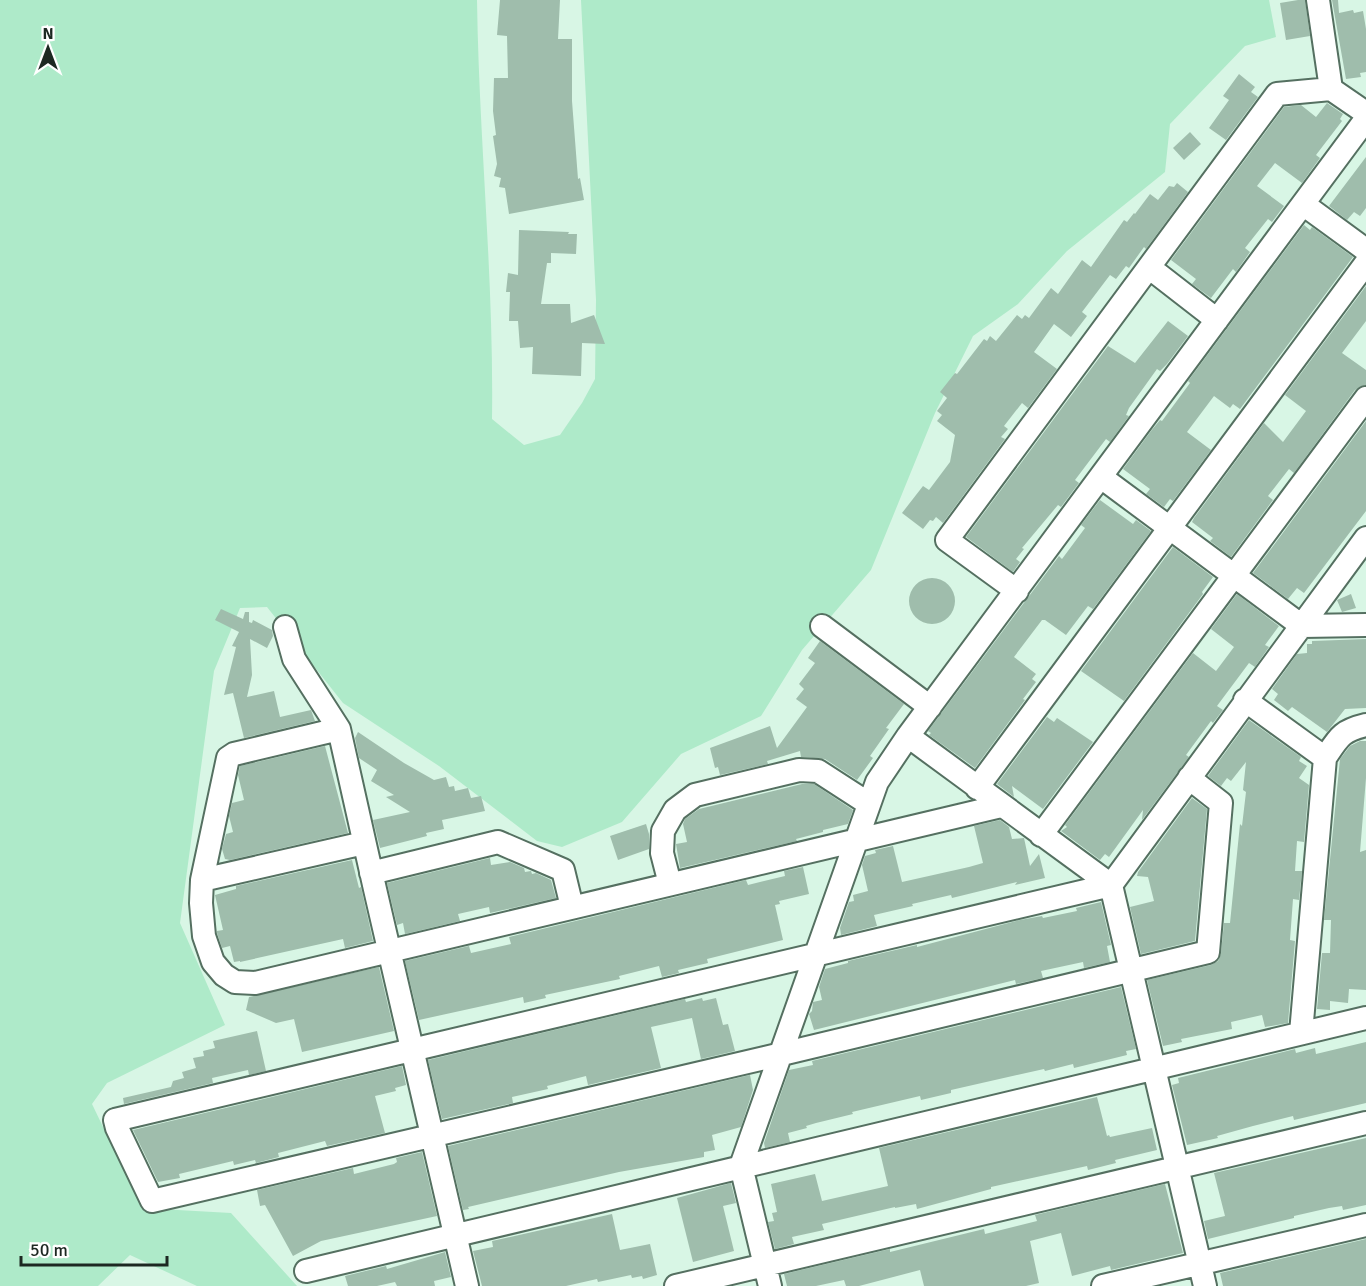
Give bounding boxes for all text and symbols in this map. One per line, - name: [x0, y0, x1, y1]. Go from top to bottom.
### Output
- north arrow: [18, 18, 78, 78]
- text: N: [42, 24, 54, 44]
- scale bar: [21, 1229, 166, 1267]
- text: 50 m: [30, 1239, 68, 1261]

